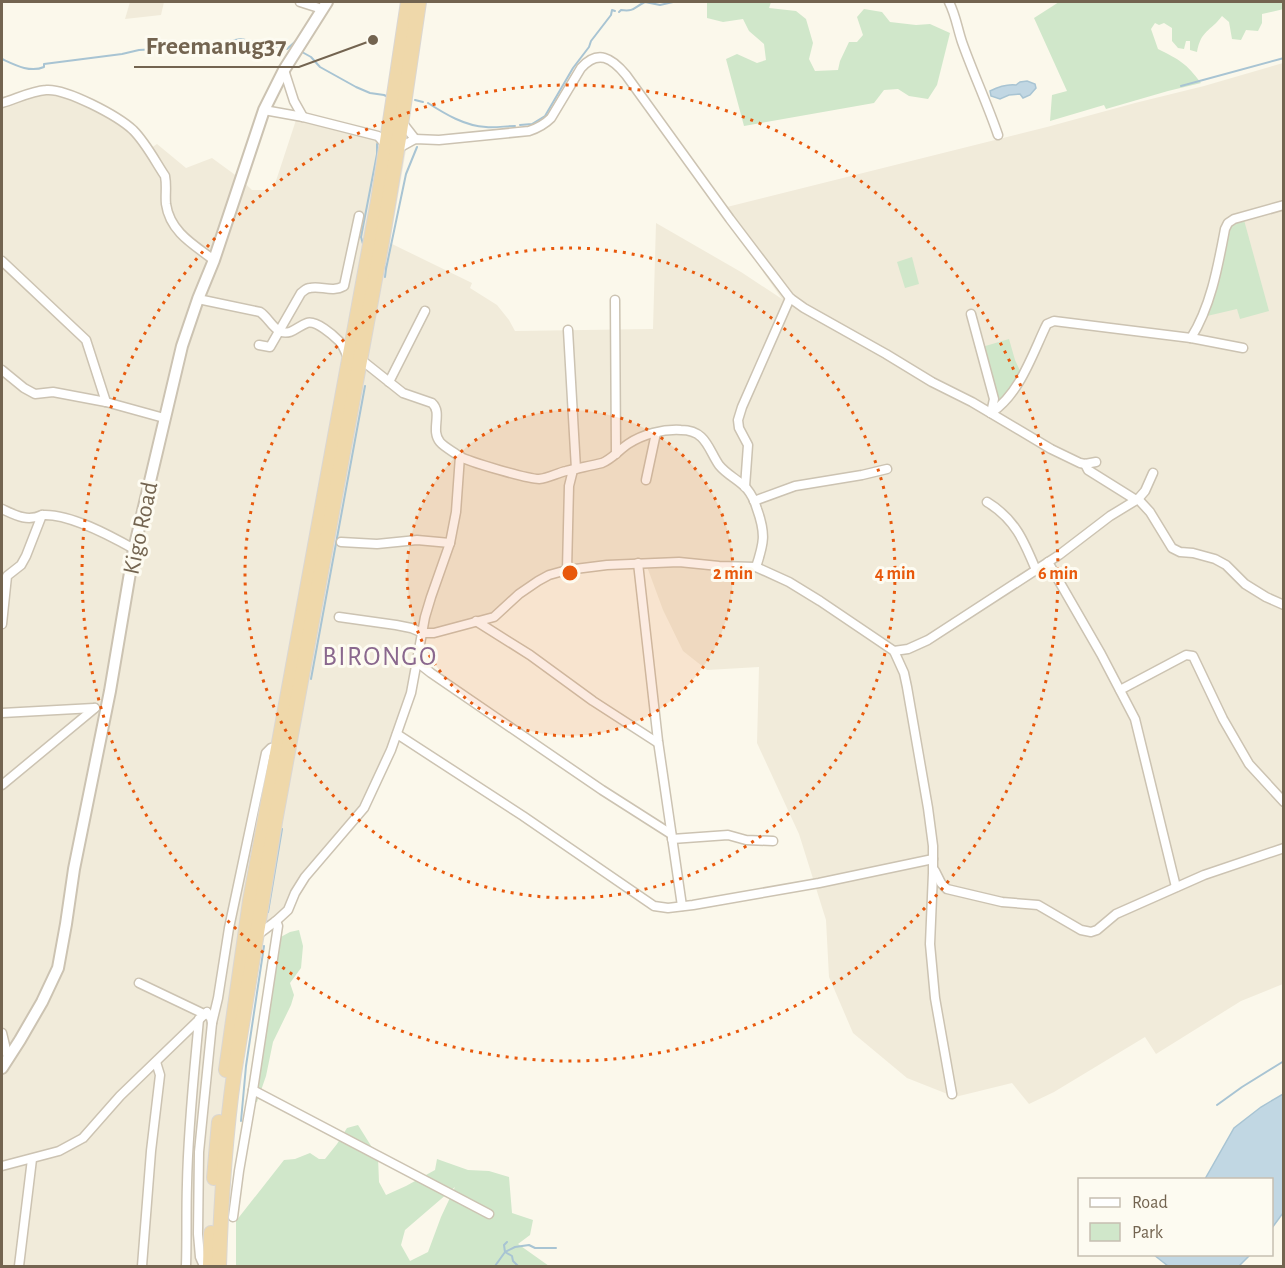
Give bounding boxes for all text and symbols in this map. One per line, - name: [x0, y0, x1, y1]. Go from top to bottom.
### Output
- callout: Freemanug37: [134, 23, 299, 67]
- text: Freemanug37: [146, 33, 286, 59]
- street label: Kigo Road: [119, 480, 162, 577]
- centre of rings: [560, 563, 580, 583]
- text: 2 min: [713, 565, 753, 583]
- text: 4 min: [875, 565, 915, 583]
- text: 6 min: [1038, 565, 1078, 583]
- district label: BIRONGO: [322, 643, 438, 670]
- legend: [1078, 1178, 1273, 1256]
- text: Road: [1132, 1194, 1168, 1212]
- text: Park: [1132, 1224, 1164, 1242]

